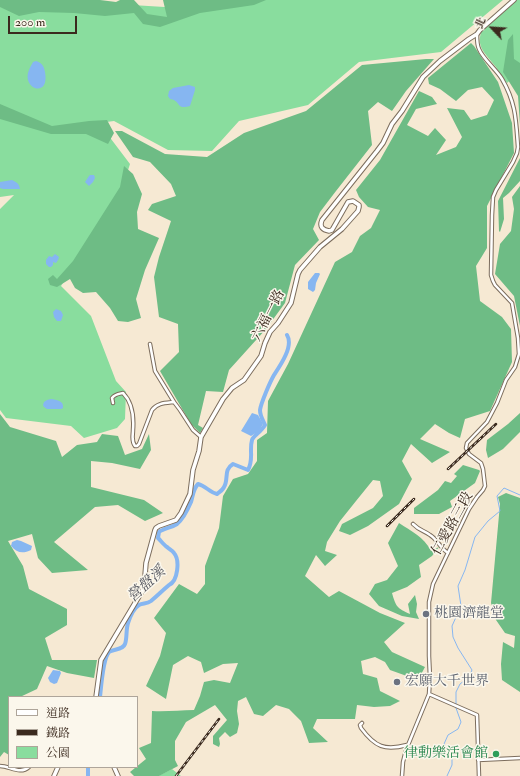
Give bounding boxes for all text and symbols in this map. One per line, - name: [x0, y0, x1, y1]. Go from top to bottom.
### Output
- scale bar: [10, 8, 79, 34]
- north arrow: [472, 8, 512, 48]
- text: 200 m: [15, 15, 45, 30]
- text: 北: [472, 15, 489, 30]
- street label: 六福一路: [249, 287, 289, 345]
- street label: 仁愛路三段: [429, 489, 477, 559]
- water label: 營盤溪: [124, 563, 170, 607]
- place label: 桃園濟龍堂: [434, 606, 504, 622]
- marker: 桃園濟龍堂: [421, 609, 431, 619]
- place label: 宏願大千世界: [405, 674, 489, 690]
- marker: 宏願大千世界: [392, 677, 402, 687]
- legend: [8, 696, 138, 768]
- text: 道路: [46, 706, 70, 721]
- text: 鐵路: [46, 726, 70, 741]
- text: 公園: [46, 746, 70, 761]
- place label: 律動樂活會館: [404, 746, 488, 762]
- marker: 律動樂活會館: [491, 749, 501, 759]

